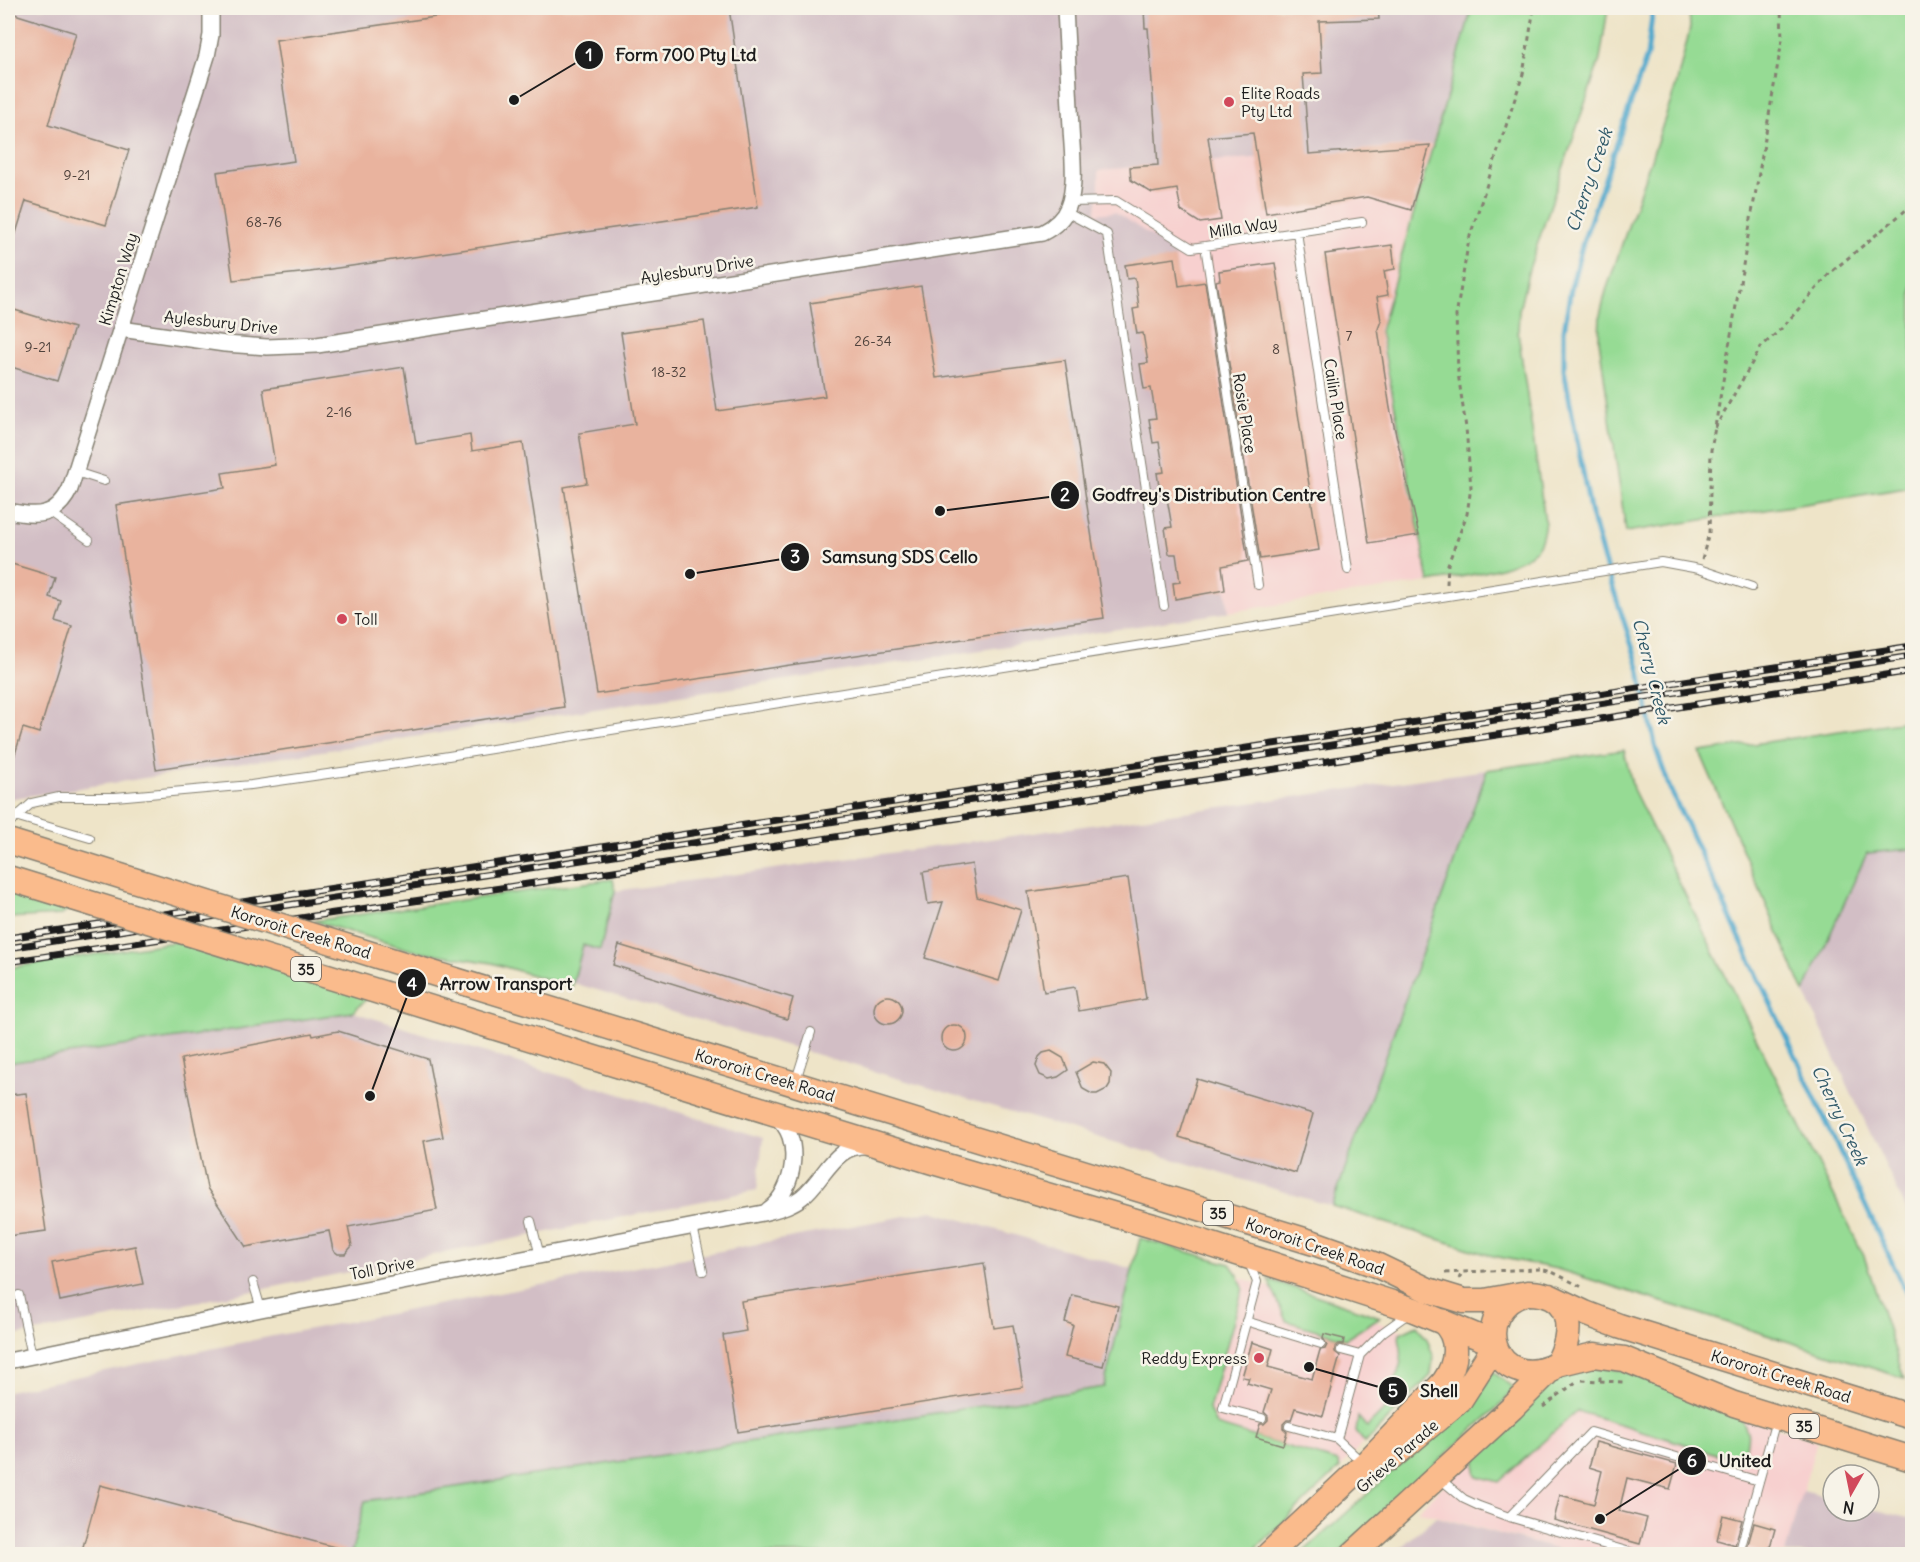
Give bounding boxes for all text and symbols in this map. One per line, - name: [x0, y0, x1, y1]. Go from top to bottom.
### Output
- callout: Form 700 Pty Ltd: [574, 37, 769, 73]
- text: 1: [585, 43, 593, 66]
- text: Form 700 Pty Ltd: [615, 43, 757, 66]
- place label: Elite Roads Pty Ltd: [1241, 83, 1320, 121]
- marker: Elite Roads Pty Ltd: [1222, 95, 1236, 109]
- water label: Cherry Creek: [1561, 123, 1618, 235]
- house number: 9-21: [64, 166, 90, 184]
- street label: Milla Way: [1207, 212, 1279, 242]
- house number: 68-76: [246, 213, 282, 231]
- street label: Kimpton Way: [94, 230, 142, 328]
- street label: Aylesbury Drive: [639, 250, 755, 288]
- street label: Aylesbury Drive: [163, 306, 279, 338]
- house number: 7: [1346, 327, 1353, 345]
- house number: 26-34: [854, 332, 892, 350]
- house number: 9-21: [25, 338, 51, 356]
- house number: 8: [1272, 340, 1280, 358]
- street label: Cailin Place: [1320, 357, 1352, 441]
- house number: 18-32: [652, 363, 687, 381]
- street label: Rosie Place: [1229, 371, 1261, 455]
- house number: 2-16: [326, 403, 352, 421]
- callout: Godfrey's Distribution Centre: [1050, 477, 1338, 513]
- text: 2: [1060, 483, 1070, 506]
- text: Godfrey's Distribution Centre: [1092, 483, 1326, 506]
- callout: Samsung SDS Cello: [780, 539, 990, 575]
- text: 3: [790, 545, 800, 568]
- text: Samsung SDS Cello: [822, 545, 978, 568]
- place label: Toll: [354, 609, 378, 629]
- marker: Toll: [335, 612, 349, 626]
- water label: Cherry Creek: [1628, 616, 1677, 728]
- street label: Kororoit Creek Road: [229, 901, 373, 963]
- road number: 35: [291, 957, 321, 981]
- callout: Arrow Transport: [397, 965, 584, 1001]
- text: 4: [407, 972, 418, 995]
- text: Arrow Transport: [440, 972, 573, 995]
- street label: Kororoit Creek Road: [693, 1044, 837, 1106]
- water label: Cherry Creek: [1807, 1061, 1874, 1171]
- road number: 35: [1203, 1201, 1233, 1225]
- street label: Kororoit Creek Road: [1243, 1213, 1387, 1279]
- street label: Toll Drive: [348, 1252, 416, 1284]
- street label: Kororoit Creek Road: [1709, 1345, 1853, 1407]
- place label: Reddy Express: [1141, 1348, 1247, 1368]
- marker: Reddy Express: [1252, 1351, 1266, 1365]
- callout: Shell: [1378, 1373, 1470, 1409]
- text: 5: [1388, 1379, 1398, 1402]
- text: Shell: [1420, 1379, 1458, 1402]
- road number: 35: [1789, 1414, 1819, 1438]
- street label: Grieve Parade: [1352, 1415, 1442, 1497]
- callout: United: [1677, 1443, 1784, 1479]
- text: 6: [1687, 1449, 1697, 1472]
- text: United: [1719, 1449, 1772, 1472]
- north arrow: [1821, 1463, 1881, 1523]
- text: N: [1842, 1497, 1856, 1519]

